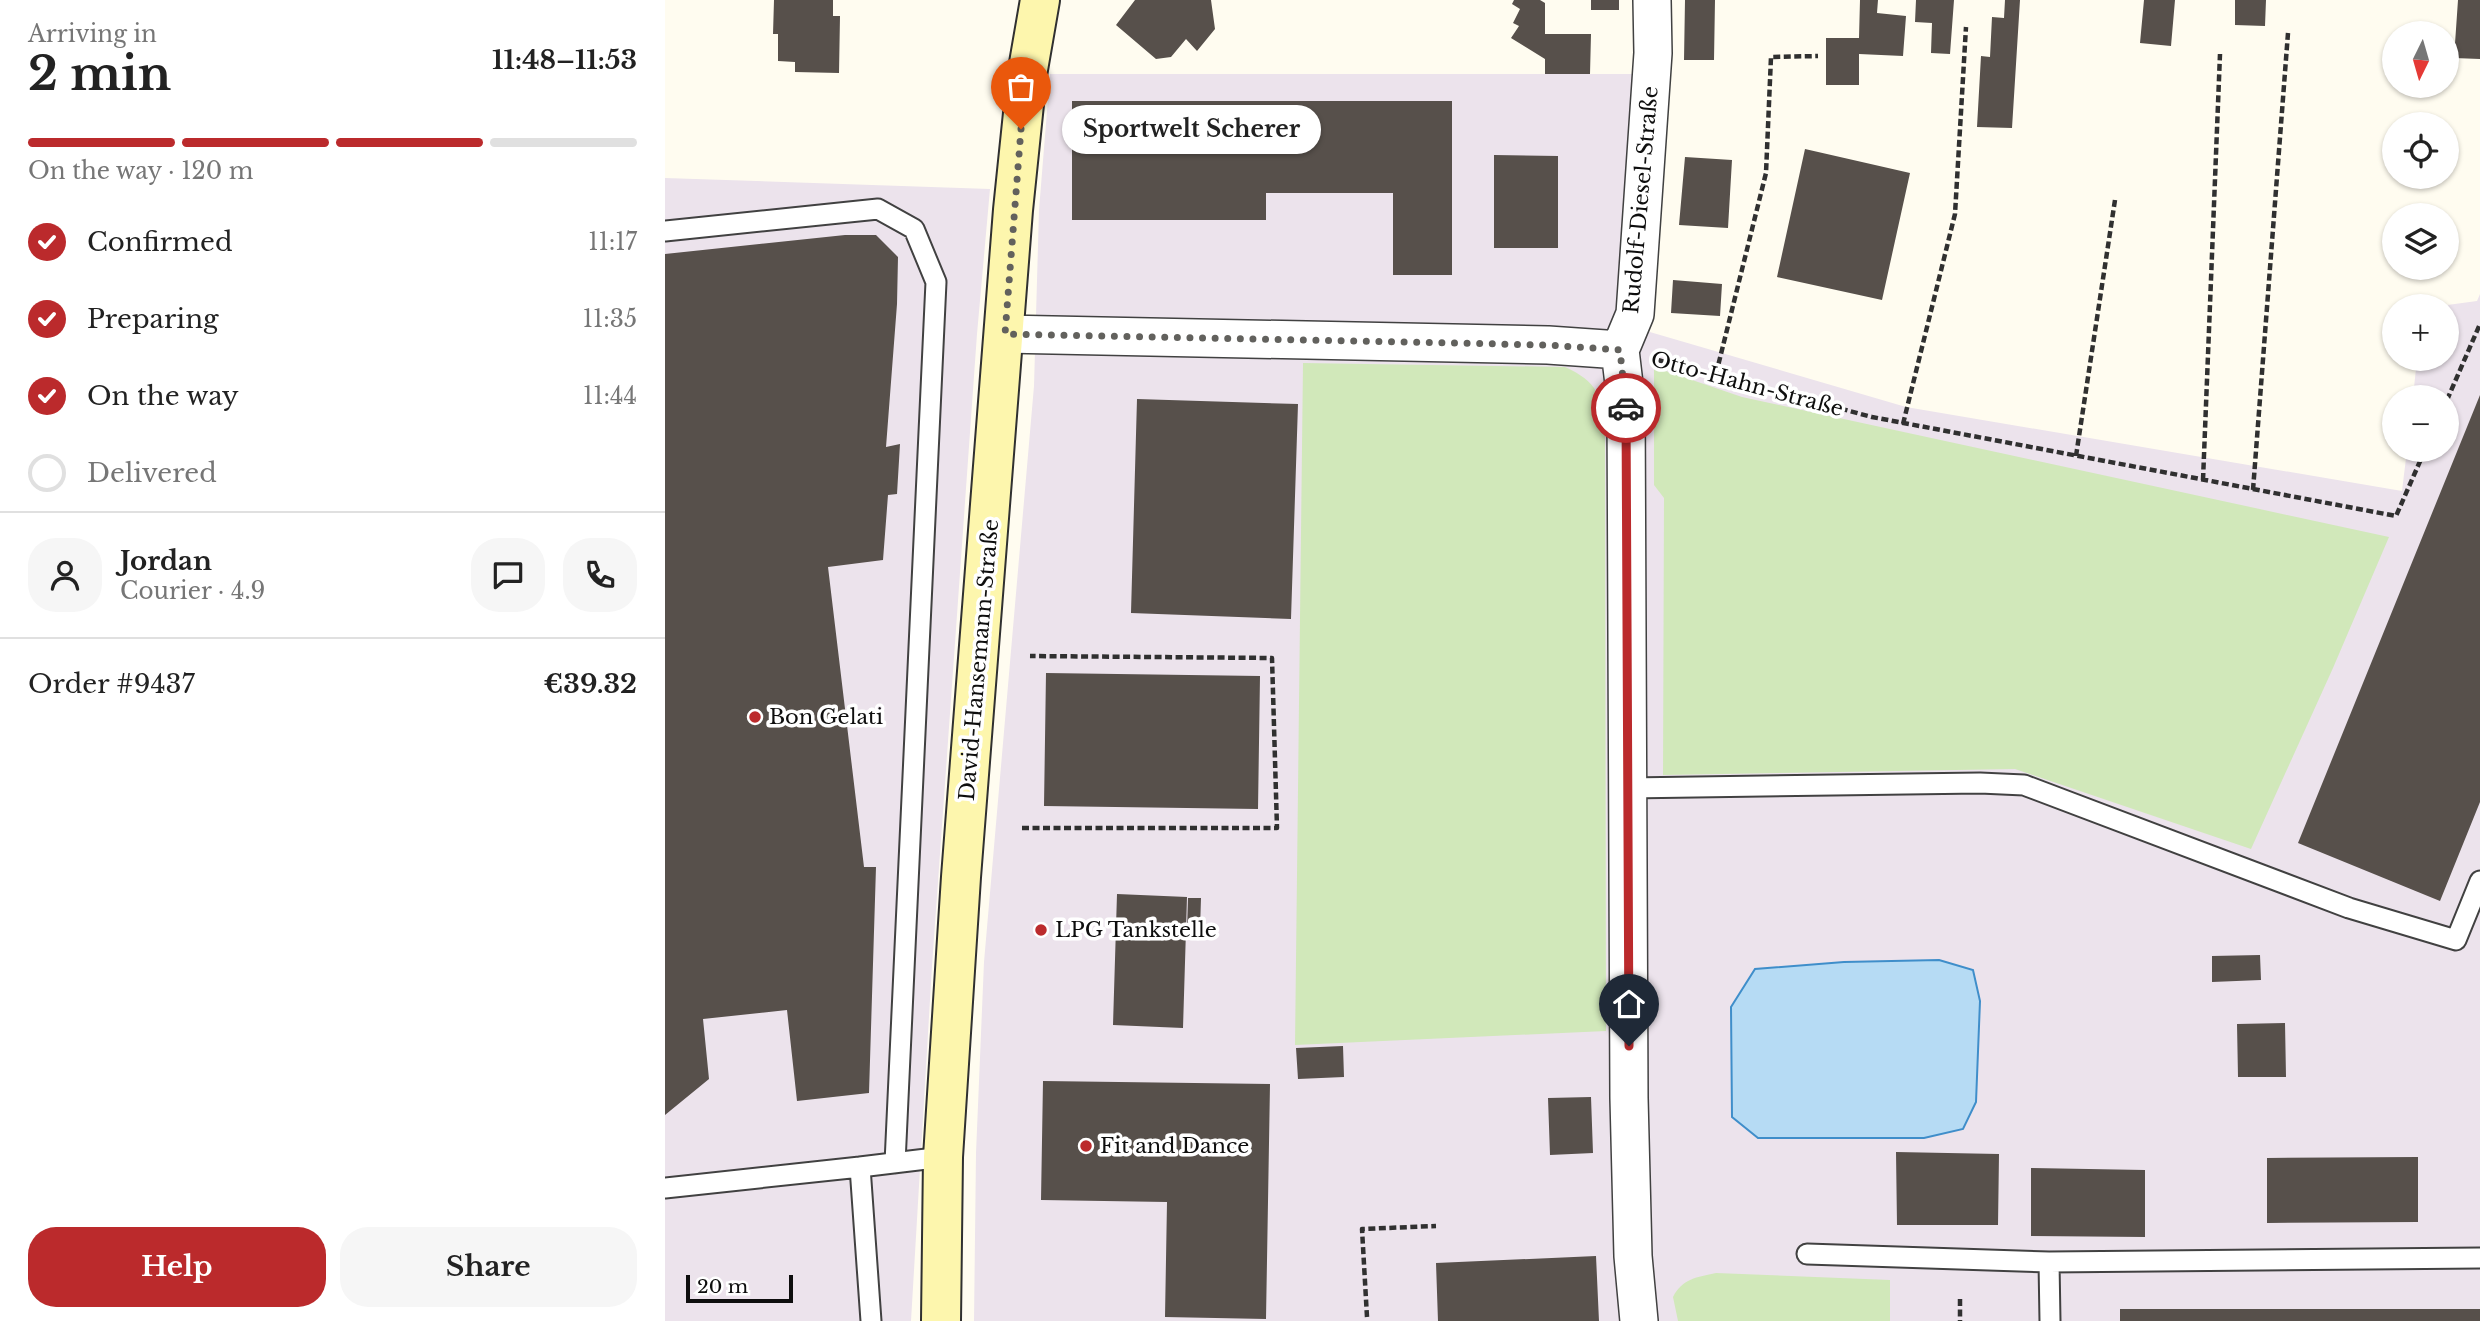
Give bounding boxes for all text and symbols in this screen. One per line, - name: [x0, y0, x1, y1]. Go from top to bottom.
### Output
- text: Arriving in: [28, 20, 157, 48]
- north arrow: [2382, 21, 2459, 98]
- map controls: [2382, 21, 2459, 462]
- text: 11:48–11:53: [492, 44, 637, 76]
- text: 2 min: [28, 45, 171, 102]
- pin: [991, 57, 1051, 129]
- icon: bag: [1002, 68, 1040, 106]
- street label: Rudolf-Diesel-Straße: [1618, 85, 1664, 315]
- callout: Sportwelt Scherer: [1063, 104, 1322, 154]
- button: locate: [2382, 112, 2459, 189]
- text: Sportwelt Scherer: [1083, 115, 1300, 143]
- text: On the way · 120 m: [28, 157, 253, 185]
- button: layers: [2382, 203, 2459, 280]
- icon: check: [28, 223, 66, 261]
- text: Confirmed: [87, 226, 232, 258]
- text: 11:17: [588, 228, 637, 256]
- button: +: [2382, 294, 2459, 371]
- icon: check: [28, 300, 66, 338]
- text: Preparing: [87, 303, 219, 335]
- text: 11:35: [583, 305, 637, 333]
- street label: Otto-Hahn-Straße: [1648, 346, 1846, 422]
- courier: [1591, 373, 1661, 443]
- icon: check: [28, 377, 66, 415]
- text: On the way: [87, 380, 239, 412]
- text: 11:44: [583, 382, 637, 410]
- button: −: [2382, 385, 2459, 462]
- icon: car: [1607, 389, 1645, 427]
- text: Delivered: [87, 457, 217, 489]
- street label: David-Hansemann-Straße: [954, 518, 1004, 802]
- button: person: [28, 538, 102, 612]
- button: chat: [471, 538, 545, 612]
- button: phone: [563, 538, 637, 612]
- text: Jordan: [120, 545, 212, 577]
- text: Courier · 4.9: [120, 577, 265, 605]
- text: Order #9437: [28, 668, 195, 700]
- text: €39.32: [544, 668, 637, 700]
- place label: Bon Gelati: [769, 704, 883, 730]
- marker: Bon Gelati: [747, 709, 763, 725]
- place label: LPG Tankstelle: [1055, 917, 1217, 943]
- marker: LPG Tankstelle: [1033, 922, 1049, 938]
- pin: [1599, 974, 1659, 1046]
- icon: home: [1610, 985, 1648, 1023]
- place label: Fit and Dance: [1100, 1133, 1249, 1159]
- marker: Fit and Dance: [1078, 1138, 1094, 1154]
- button: Help: [28, 1227, 326, 1307]
- button: Share: [340, 1227, 637, 1307]
- scale bar: [686, 1272, 793, 1304]
- text: 20 m: [697, 1275, 748, 1298]

